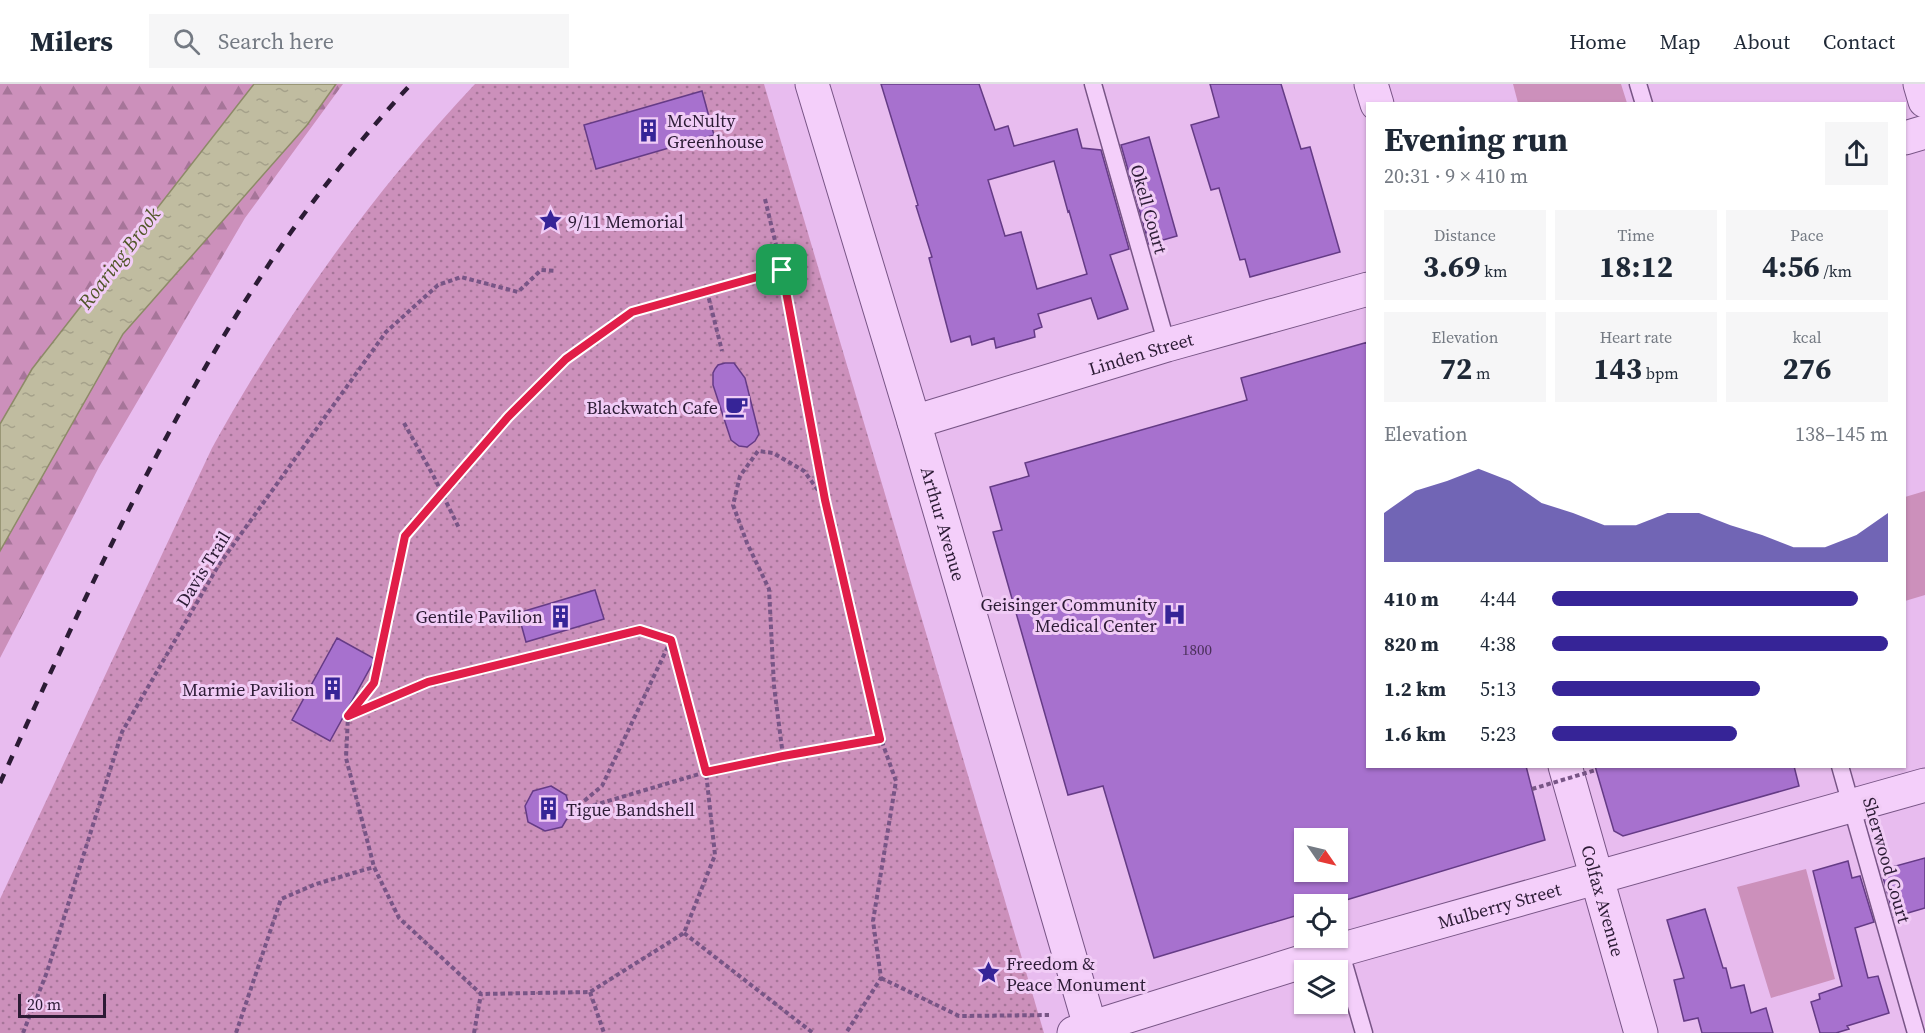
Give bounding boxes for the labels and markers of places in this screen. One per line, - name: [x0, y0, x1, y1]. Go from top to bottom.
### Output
- place label: McNulty Greenhouse: [667, 108, 764, 154]
- building icon: McNulty Greenhouse: [636, 117, 662, 143]
- place icon: 9/11 Memorial: [537, 208, 563, 234]
- place label: 9/11 Memorial: [568, 209, 684, 234]
- pin: [756, 244, 807, 295]
- cafe icon: Blackwatch Cafe: [723, 394, 749, 420]
- place label: Blackwatch Cafe: [586, 395, 718, 420]
- place label: Geisinger Community Medical Center: [981, 592, 1158, 638]
- hospital icon: Geisinger Community Medical Center: [1162, 601, 1188, 627]
- building icon: Gentile Pavilion: [548, 603, 574, 629]
- place label: Gentile Pavilion: [415, 604, 543, 629]
- building icon: Marmie Pavilion: [320, 676, 346, 702]
- place label: Marmie Pavilion: [182, 677, 315, 702]
- building icon: Tigue Bandshell: [535, 796, 561, 822]
- place label: Tigue Bandshell: [566, 797, 695, 822]
- place label: Freedom & Peace Monument: [1006, 951, 1146, 997]
- place icon: Freedom & Peace Monument: [975, 960, 1001, 986]

